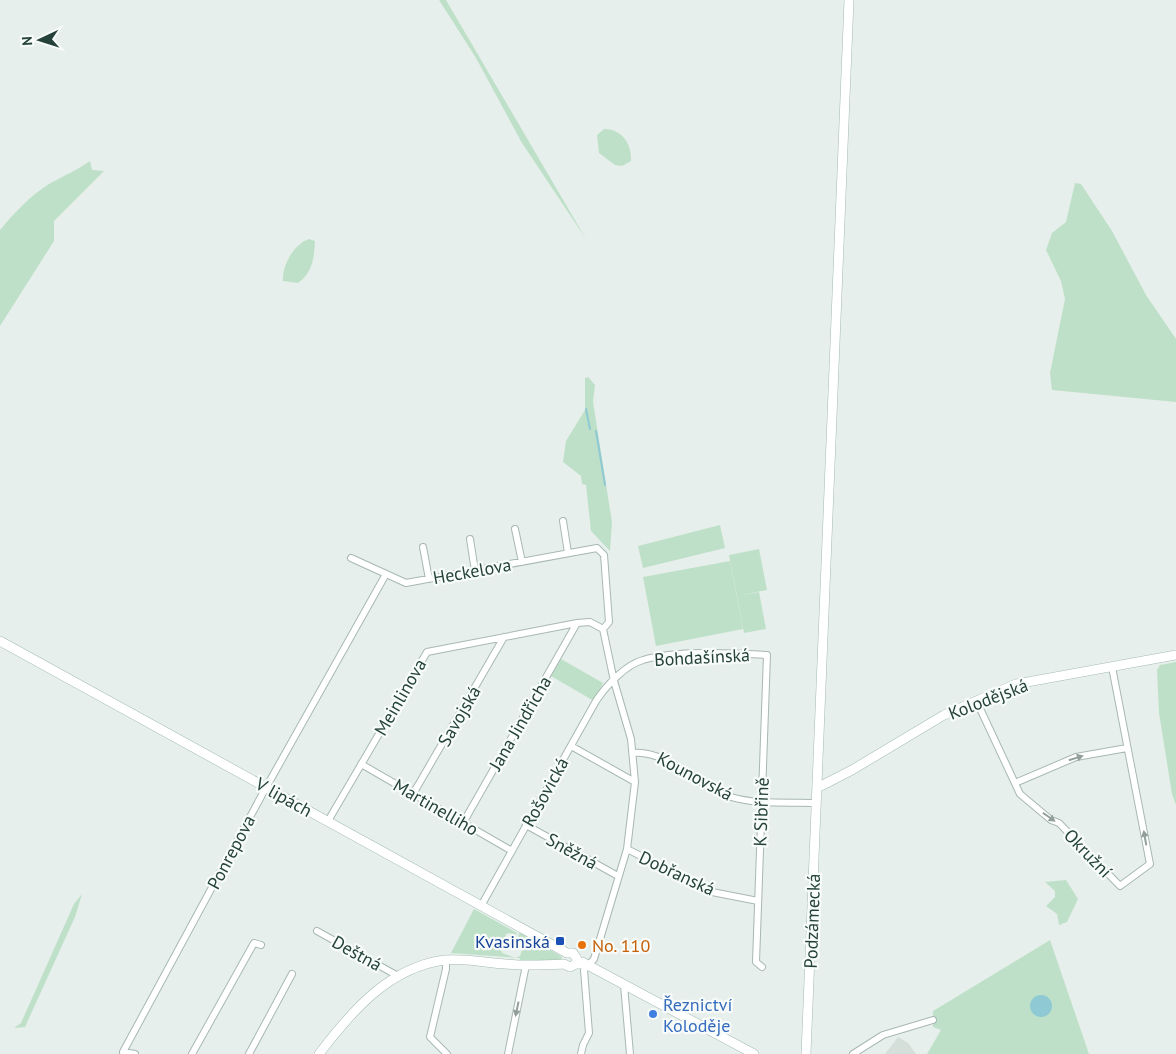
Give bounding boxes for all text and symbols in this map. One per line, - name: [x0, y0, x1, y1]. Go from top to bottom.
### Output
- north arrow: [15, 15, 65, 65]
- text: N: [18, 36, 36, 46]
- street label: Heckelova: [431, 553, 513, 589]
- street label: Bohdašínská: [653, 643, 751, 671]
- street label: Meinlinova: [369, 654, 431, 740]
- street label: Jana Jindřicha: [483, 672, 556, 775]
- street label: Kolodějská: [945, 673, 1031, 725]
- street label: Savojská: [432, 681, 486, 751]
- street label: Kounovská: [653, 746, 737, 806]
- street label: Rošovická: [517, 753, 573, 831]
- one-way arrow: [1069, 754, 1084, 762]
- street label: V lipách: [251, 772, 316, 822]
- street label: Martinelliho: [389, 773, 483, 841]
- street label: K Sibřině: [748, 777, 774, 847]
- street label: Ponrepova: [202, 811, 260, 893]
- one-way arrow: [1042, 812, 1056, 822]
- street label: Okružní: [1059, 824, 1117, 883]
- street label: Sněžná: [542, 828, 602, 874]
- one-way arrow: [1141, 830, 1149, 846]
- street label: Dobřanská: [635, 845, 719, 901]
- street label: Podzámecká: [799, 873, 825, 969]
- street label: Deštná: [328, 930, 386, 976]
- place label: Kvasinská: [475, 930, 550, 953]
- place label: No. 110: [592, 934, 650, 957]
- marker: Kvasinská: [554, 935, 566, 947]
- marker: No. 110: [576, 939, 588, 951]
- place label: Řeznictví Koloděje: [663, 993, 732, 1037]
- one-way arrow: [513, 1002, 521, 1017]
- marker: Řeznictví Koloděje: [647, 1008, 659, 1020]

